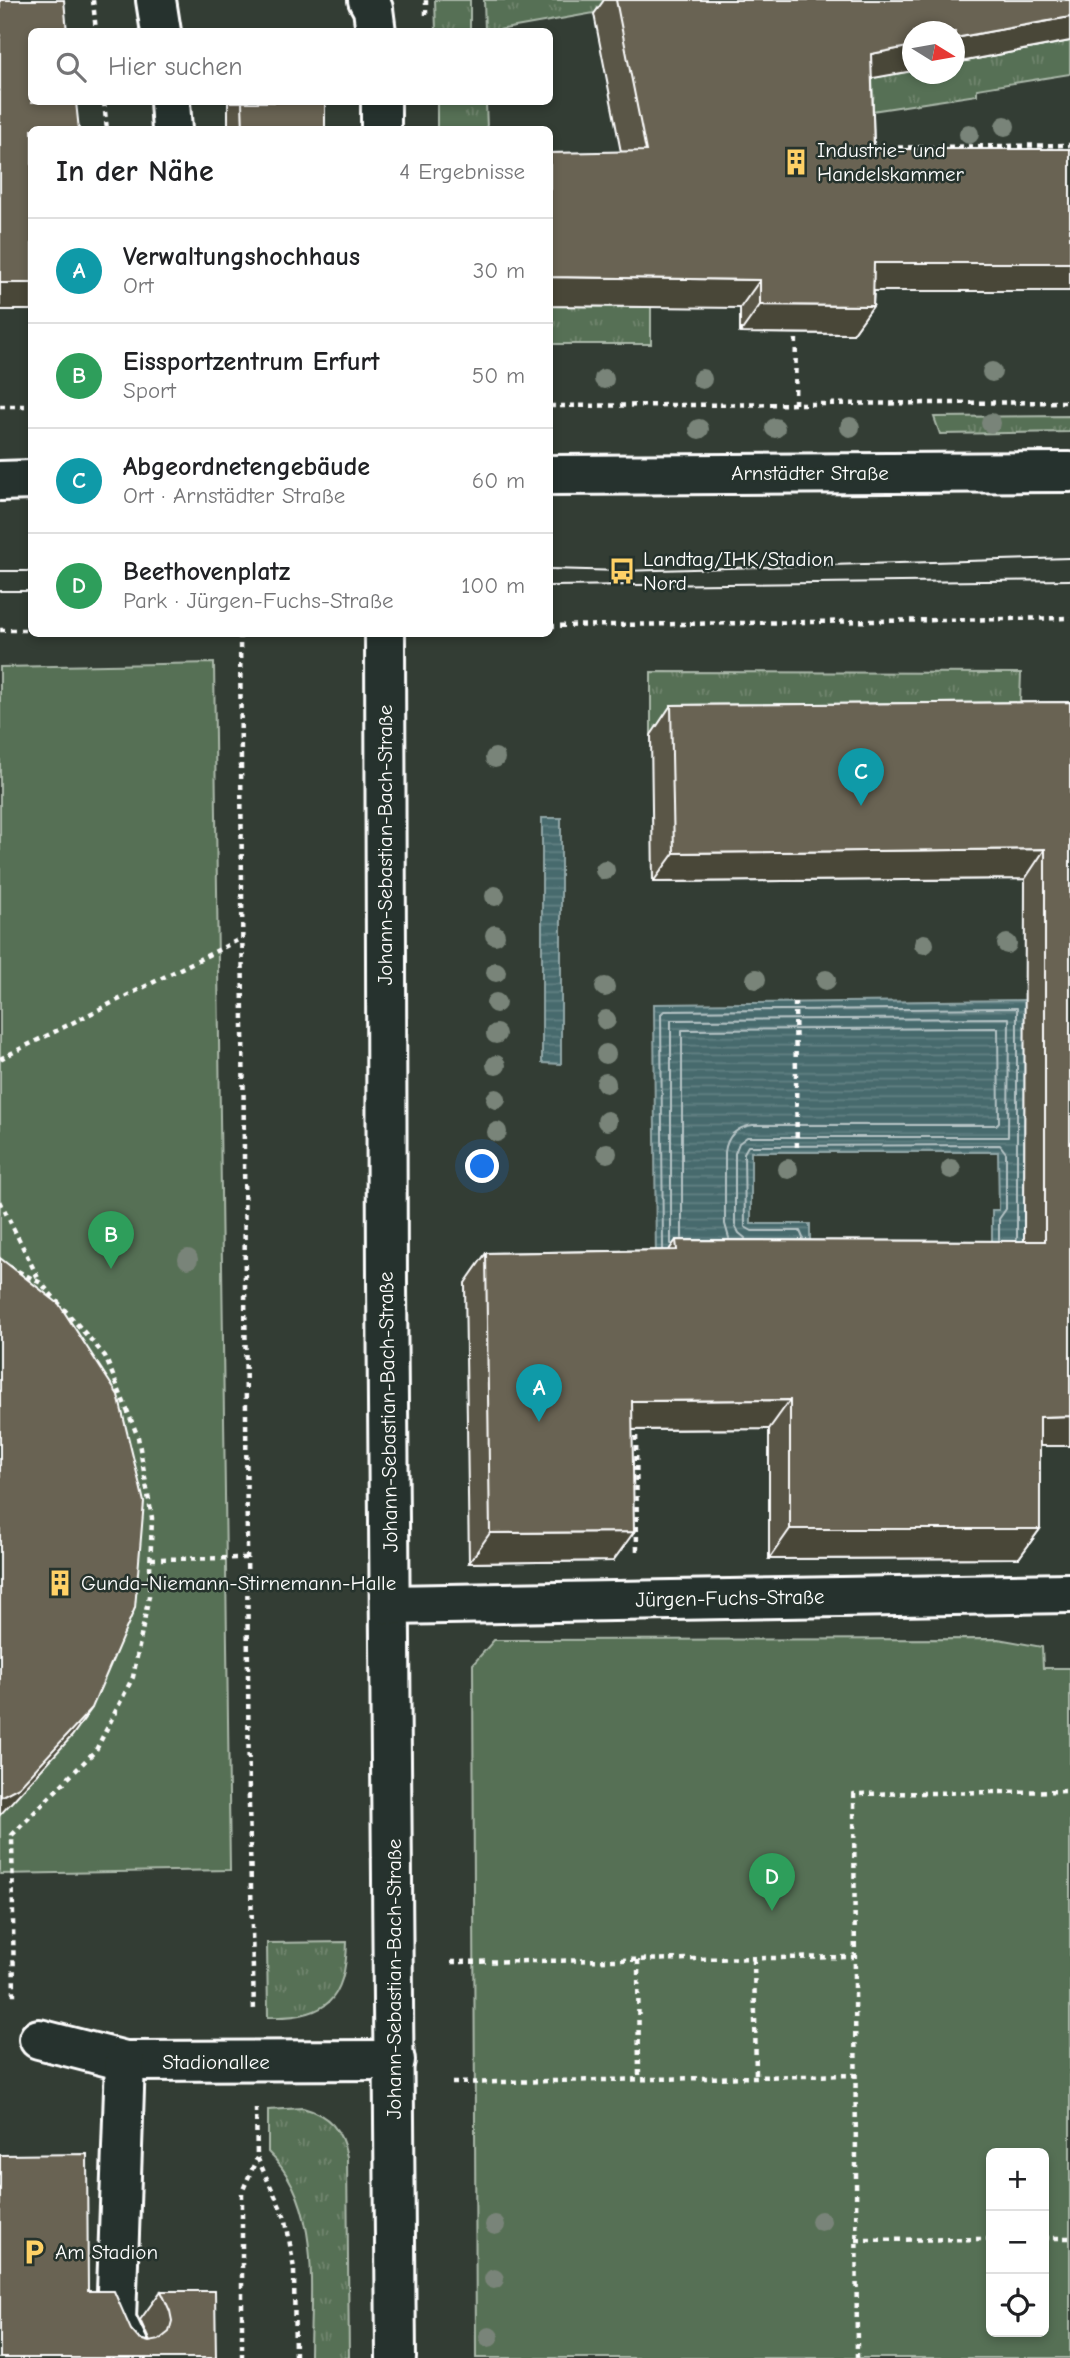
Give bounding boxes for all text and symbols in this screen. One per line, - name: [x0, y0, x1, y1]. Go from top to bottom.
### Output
- north arrow: [902, 21, 965, 84]
- search box: [28, 28, 553, 105]
- icon: search: [52, 48, 90, 86]
- text: Hier suchen: [108, 52, 243, 82]
- place label: Industrie- und Handelskammer: [817, 138, 964, 186]
- building icon: Industrie- und Handelskammer: [781, 147, 811, 177]
- text: In der Nähe: [56, 154, 214, 189]
- text: 4 Ergebnisse: [399, 158, 525, 185]
- text: Verwaltungshochhaus: [123, 242, 360, 272]
- text: A: [73, 257, 85, 284]
- text: 30 m: [473, 257, 525, 284]
- text: Ort: [123, 272, 154, 299]
- text: Eissportzentrum Erfurt: [123, 347, 380, 377]
- text: B: [72, 362, 86, 389]
- text: 50 m: [472, 362, 525, 389]
- text: Sport: [123, 377, 176, 404]
- text: Abgeordnetengebäude: [123, 452, 370, 482]
- street label: Arnstädter Straße: [731, 461, 889, 485]
- text: C: [72, 467, 86, 494]
- text: 60 m: [472, 467, 525, 494]
- text: Ort · Arnstädter Straße: [123, 482, 345, 509]
- place label: Landtag/IHK/Stadion Nord: [643, 547, 834, 595]
- bus stop icon: Landtag/IHK/Stadion Nord: [607, 556, 637, 586]
- text: Beethovenplatz: [123, 557, 290, 587]
- text: D: [72, 572, 86, 599]
- text: 100 m: [461, 572, 525, 599]
- text: Park · Jürgen-Fuchs-Straße: [123, 587, 394, 614]
- street label: Johann-Sebastian-Bach-Straße: [373, 705, 397, 985]
- pin: C: [838, 748, 884, 806]
- your location: [465, 1149, 499, 1183]
- pin: B: [88, 1211, 134, 1269]
- street label: Johann-Sebastian-Bach-Straße: [374, 1271, 402, 1553]
- pin: A: [516, 1364, 562, 1422]
- building icon: Gunda-Niemann-Stirnemann-Halle: [45, 1568, 75, 1598]
- place label: Gunda-Niemann-Stirnemann-Halle: [81, 1571, 396, 1595]
- street label: Jürgen-Fuchs-Straße: [635, 1584, 825, 1612]
- street label: Johann-Sebastian-Bach-Straße: [382, 1839, 406, 2119]
- pin: D: [749, 1853, 795, 1911]
- street label: Stadionallee: [162, 2050, 270, 2074]
- map controls: [986, 2148, 1049, 2337]
- button: +: [986, 2148, 1049, 2211]
- button: −: [986, 2211, 1049, 2274]
- parking icon: Am Stadion: [19, 2237, 49, 2267]
- place label: Am Stadion: [55, 2240, 158, 2264]
- button: locate: [986, 2274, 1049, 2337]

